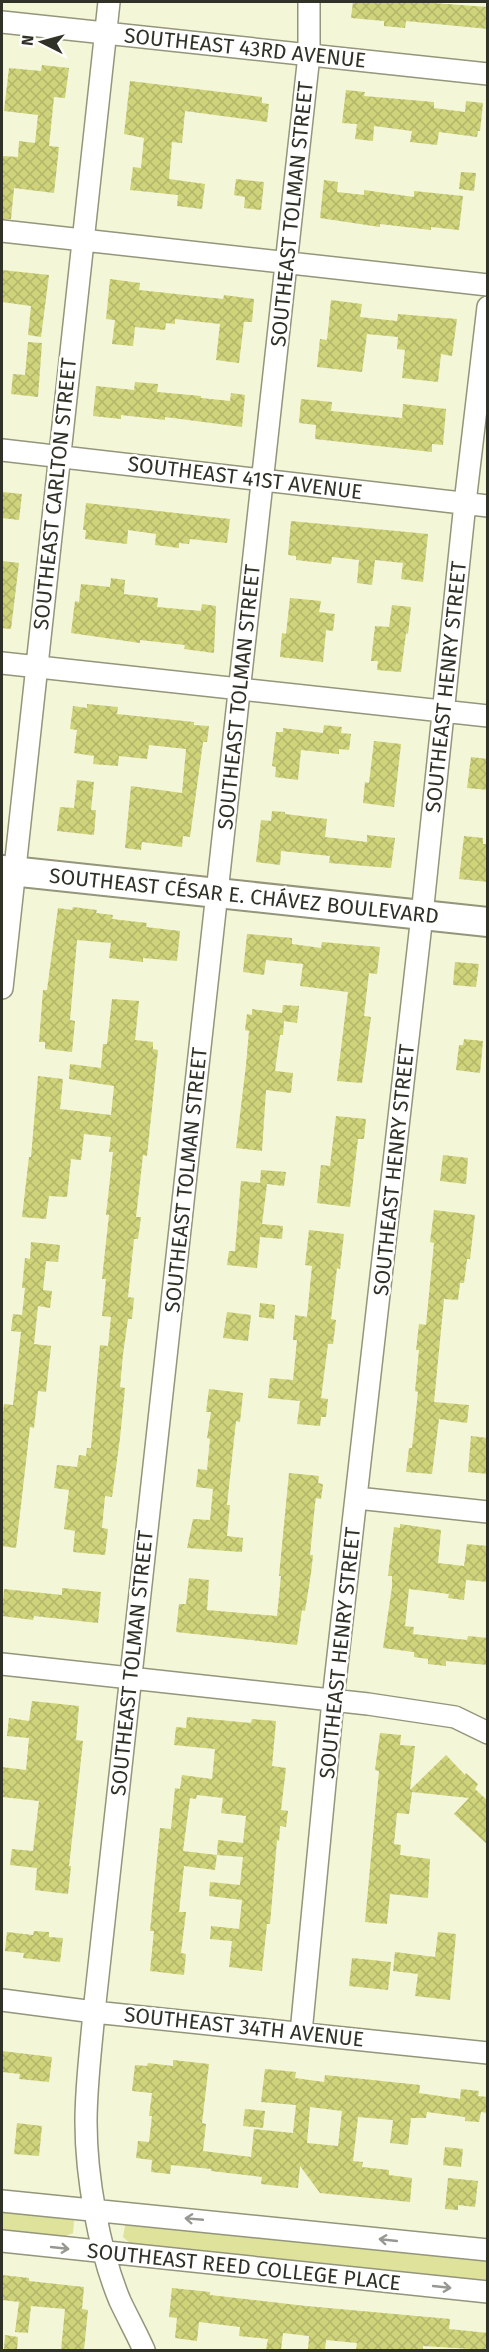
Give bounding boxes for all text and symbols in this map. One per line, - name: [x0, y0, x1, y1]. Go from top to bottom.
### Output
- north arrow: [12, 12, 72, 72]
- street label: SOUTHEAST 43RD AVENUE: [123, 22, 367, 74]
- text: N: [18, 34, 38, 47]
- street label: SOUTHEAST TOLMAN STREET: [265, 80, 319, 348]
- street label: SOUTHEAST CARLTON STREET: [28, 357, 82, 631]
- street label: SOUTHEAST 41ST AVENUE: [126, 451, 364, 505]
- street label: SOUTHEAST HENRY STREET: [420, 560, 472, 814]
- street label: SOUTHEAST TOLMAN STREET: [212, 563, 266, 831]
- street label: SOUTHEAST CÉSAR E. CHÁVEZ BOULEVARD: [48, 863, 440, 929]
- street label: SOUTHEAST HENRY STREET: [368, 1043, 420, 1297]
- street label: SOUTHEAST TOLMAN STREET: [159, 1046, 213, 1314]
- street label: SOUTHEAST HENRY STREET: [314, 1526, 366, 1780]
- street label: SOUTHEAST TOLMAN STREET: [105, 1529, 159, 1797]
- street label: SOUTHEAST 34TH AVENUE: [123, 2001, 365, 2053]
- one-way arrow: [184, 2213, 204, 2224]
- one-way arrow: [378, 2234, 398, 2245]
- street label: SOUTHEAST REED COLLEGE PLACE: [86, 2238, 402, 2296]
- one-way arrow: [49, 2242, 69, 2253]
- one-way arrow: [431, 2282, 451, 2293]

